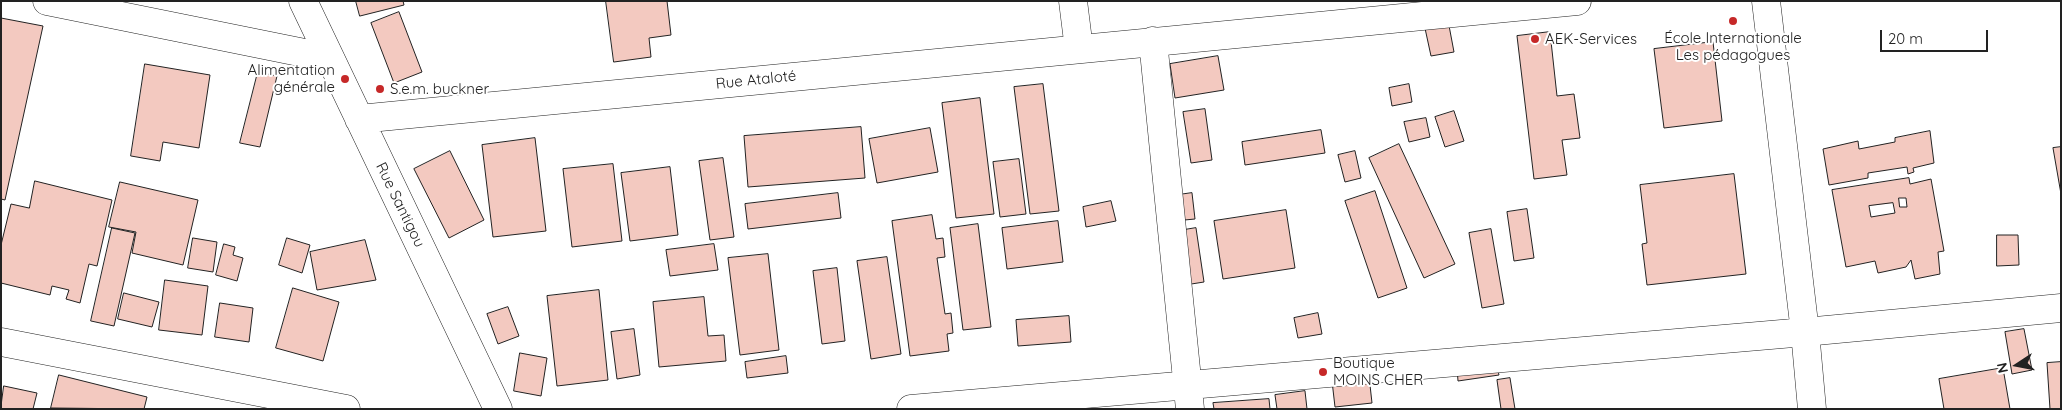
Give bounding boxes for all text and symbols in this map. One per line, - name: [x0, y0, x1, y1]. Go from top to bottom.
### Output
- marker: École Internationale Les pédagogues: [1727, 15, 1739, 27]
- scale bar: [1882, 20, 1990, 52]
- place label: École Internationale Les pédagogues: [1664, 29, 1802, 64]
- text: 20 m: [1888, 29, 1923, 48]
- place label: AEK-Services: [1545, 30, 1637, 48]
- marker: AEK-Services: [1529, 33, 1541, 45]
- place label: Alimentation générale: [248, 61, 335, 96]
- street label: Rue Ataloté: [715, 67, 797, 93]
- marker: Alimentation générale: [339, 73, 351, 85]
- place label: S.e.m. buckner: [390, 80, 489, 98]
- marker: S.e.m. buckner: [374, 83, 386, 95]
- street label: Rue Santigou: [372, 160, 428, 250]
- north arrow: [1992, 340, 2042, 390]
- place label: Boutique MOINS CHER: [1333, 354, 1423, 389]
- text: N: [1992, 361, 2012, 375]
- marker: Boutique MOINS CHER: [1317, 366, 1329, 378]

